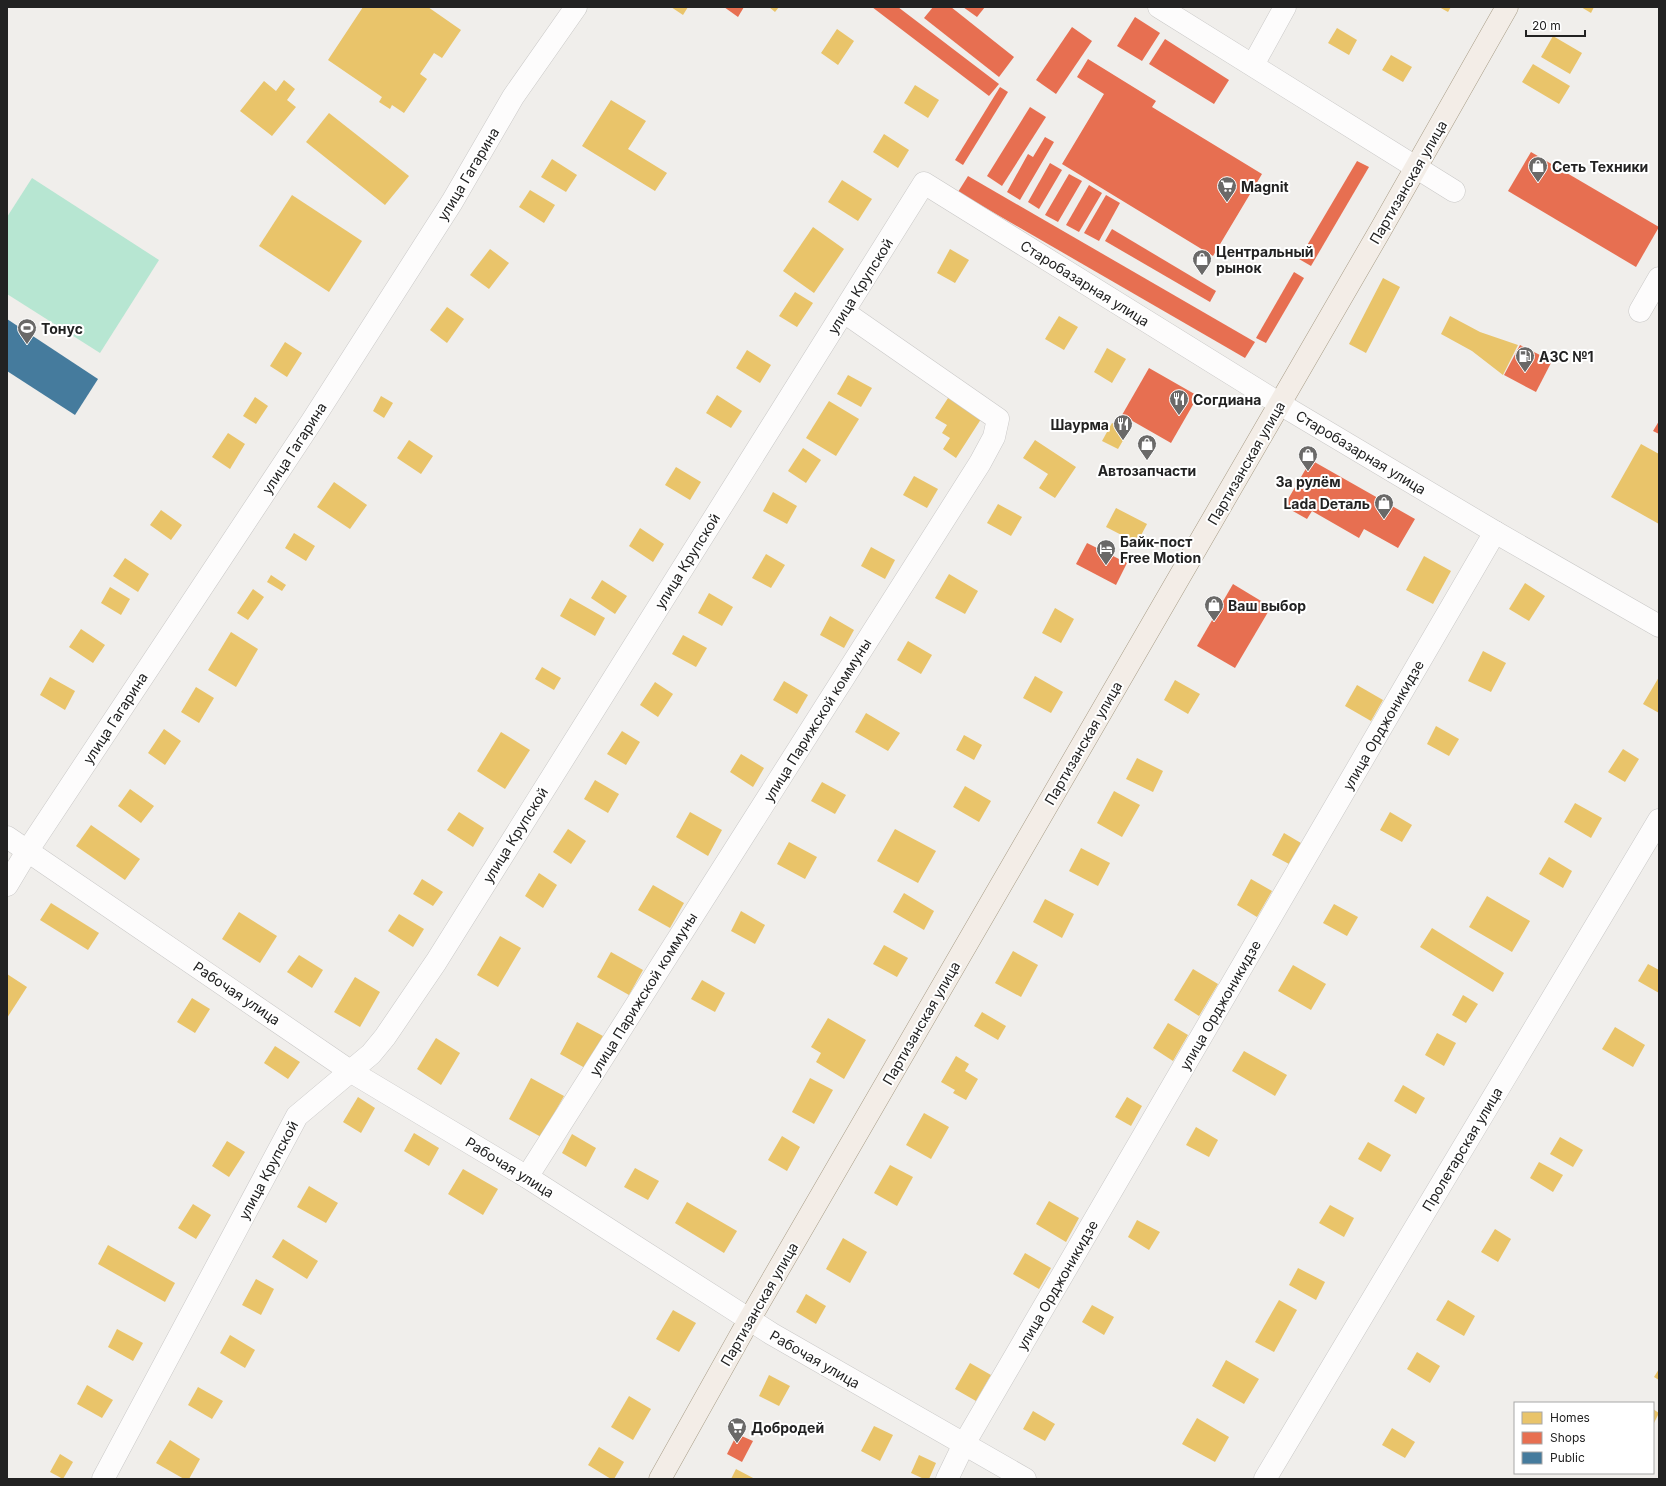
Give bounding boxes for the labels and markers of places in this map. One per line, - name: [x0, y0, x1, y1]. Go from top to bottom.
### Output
- shop icon: Сеть Техники: [1527, 155, 1549, 183]
- place label: Сеть Техники: [1552, 158, 1648, 175]
- supermarket icon: Magnit: [1216, 175, 1238, 203]
- place label: Magnit: [1241, 178, 1289, 195]
- place label: Центральный рынок: [1216, 243, 1314, 276]
- shop icon: Центральный рынок: [1191, 248, 1213, 276]
- sports icon: Тонус: [16, 317, 38, 345]
- place label: Тонус: [41, 320, 83, 337]
- fuel station icon: АЗС №1: [1514, 345, 1536, 373]
- place label: АЗС №1: [1539, 348, 1594, 365]
- restaurant icon: Согдиана: [1168, 388, 1190, 416]
- place label: Согдиана: [1193, 391, 1261, 408]
- restaurant icon: Шаурма: [1112, 413, 1134, 441]
- place label: Шаурма: [1051, 416, 1109, 433]
- shop icon: Автозапчасти: [1136, 433, 1158, 461]
- shop icon: За рулём: [1297, 444, 1319, 472]
- place label: Автозапчасти: [1098, 462, 1196, 479]
- place label: За рулём: [1275, 473, 1341, 490]
- shop icon: Lada Dеталь: [1373, 492, 1395, 520]
- place label: Lada Dеталь: [1283, 495, 1370, 512]
- place label: Байк-пост Free Motion: [1120, 533, 1201, 566]
- hotel icon: Байк-пост Free Motion: [1095, 538, 1117, 566]
- shop icon: Ваш выбор: [1203, 594, 1225, 622]
- place label: Ваш выбор: [1228, 597, 1306, 614]
- supermarket icon: Добродей: [726, 1416, 748, 1444]
- place label: Добродей: [751, 1419, 824, 1436]

